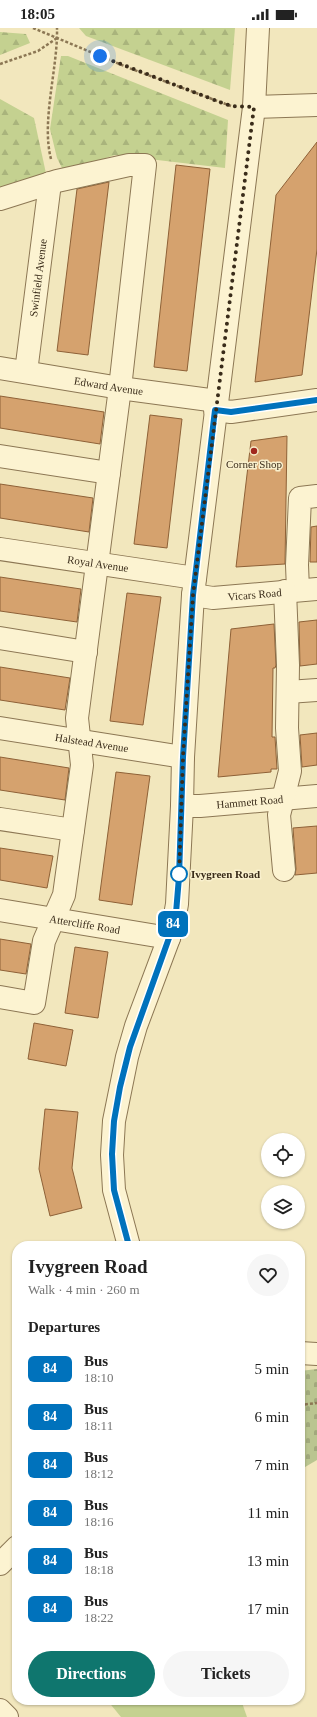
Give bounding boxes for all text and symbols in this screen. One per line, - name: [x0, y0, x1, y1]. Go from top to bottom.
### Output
- text: 18:05: [20, 6, 55, 22]
- your location: [90, 46, 110, 66]
- street label: Swinfield Avenue: [27, 238, 49, 317]
- street label: Edward Avenue: [73, 374, 144, 397]
- marker: Corner Shop: [249, 446, 259, 456]
- place label: Corner Shop: [226, 458, 282, 470]
- street label: Royal Avenue: [66, 553, 130, 574]
- street label: Vicars Road: [227, 586, 283, 603]
- street label: Halstead Avenue: [54, 731, 129, 754]
- street label: Hammett Road: [216, 793, 284, 811]
- marker: Ivygreen Road: [170, 865, 188, 883]
- place label: Ivygreen Road: [191, 868, 260, 880]
- line badge: 84: [155, 911, 191, 937]
- street label: Attercliffe Road: [49, 912, 122, 936]
- text: 84: [166, 916, 180, 931]
- map controls: [261, 1133, 305, 1229]
- button: locate: [261, 1133, 305, 1177]
- button: layers: [261, 1185, 305, 1229]
- button: heart: [247, 1254, 289, 1296]
- text: Ivygreen Road: [28, 1256, 147, 1277]
- text: Walk · 4 min · 260 m: [28, 1282, 140, 1297]
- text: Departures: [28, 1319, 100, 1335]
- text: Bus: [84, 1353, 108, 1369]
- text: 84: [43, 1361, 57, 1376]
- text: 5 min: [254, 1361, 289, 1377]
- text: 18:10: [84, 1370, 114, 1385]
- text: Bus: [84, 1401, 108, 1417]
- text: 84: [43, 1409, 57, 1424]
- text: 6 min: [254, 1409, 289, 1425]
- text: 18:11: [84, 1418, 113, 1433]
- text: Bus: [84, 1449, 108, 1465]
- text: 84: [43, 1457, 57, 1472]
- text: 7 min: [254, 1457, 289, 1473]
- text: 18:12: [84, 1466, 114, 1481]
- text: Bus: [84, 1497, 108, 1513]
- text: 84: [43, 1505, 57, 1520]
- text: 11 min: [247, 1505, 289, 1521]
- text: 18:16: [84, 1514, 114, 1529]
- text: Bus: [84, 1545, 108, 1561]
- text: 84: [43, 1553, 57, 1568]
- text: 13 min: [247, 1553, 289, 1569]
- text: 18:18: [84, 1562, 114, 1577]
- text: Bus: [84, 1593, 108, 1609]
- text: 84: [43, 1601, 57, 1616]
- text: 17 min: [247, 1601, 289, 1617]
- text: 18:22: [84, 1610, 114, 1625]
- button: Directions: [28, 1651, 155, 1697]
- button: Tickets: [163, 1651, 289, 1697]

